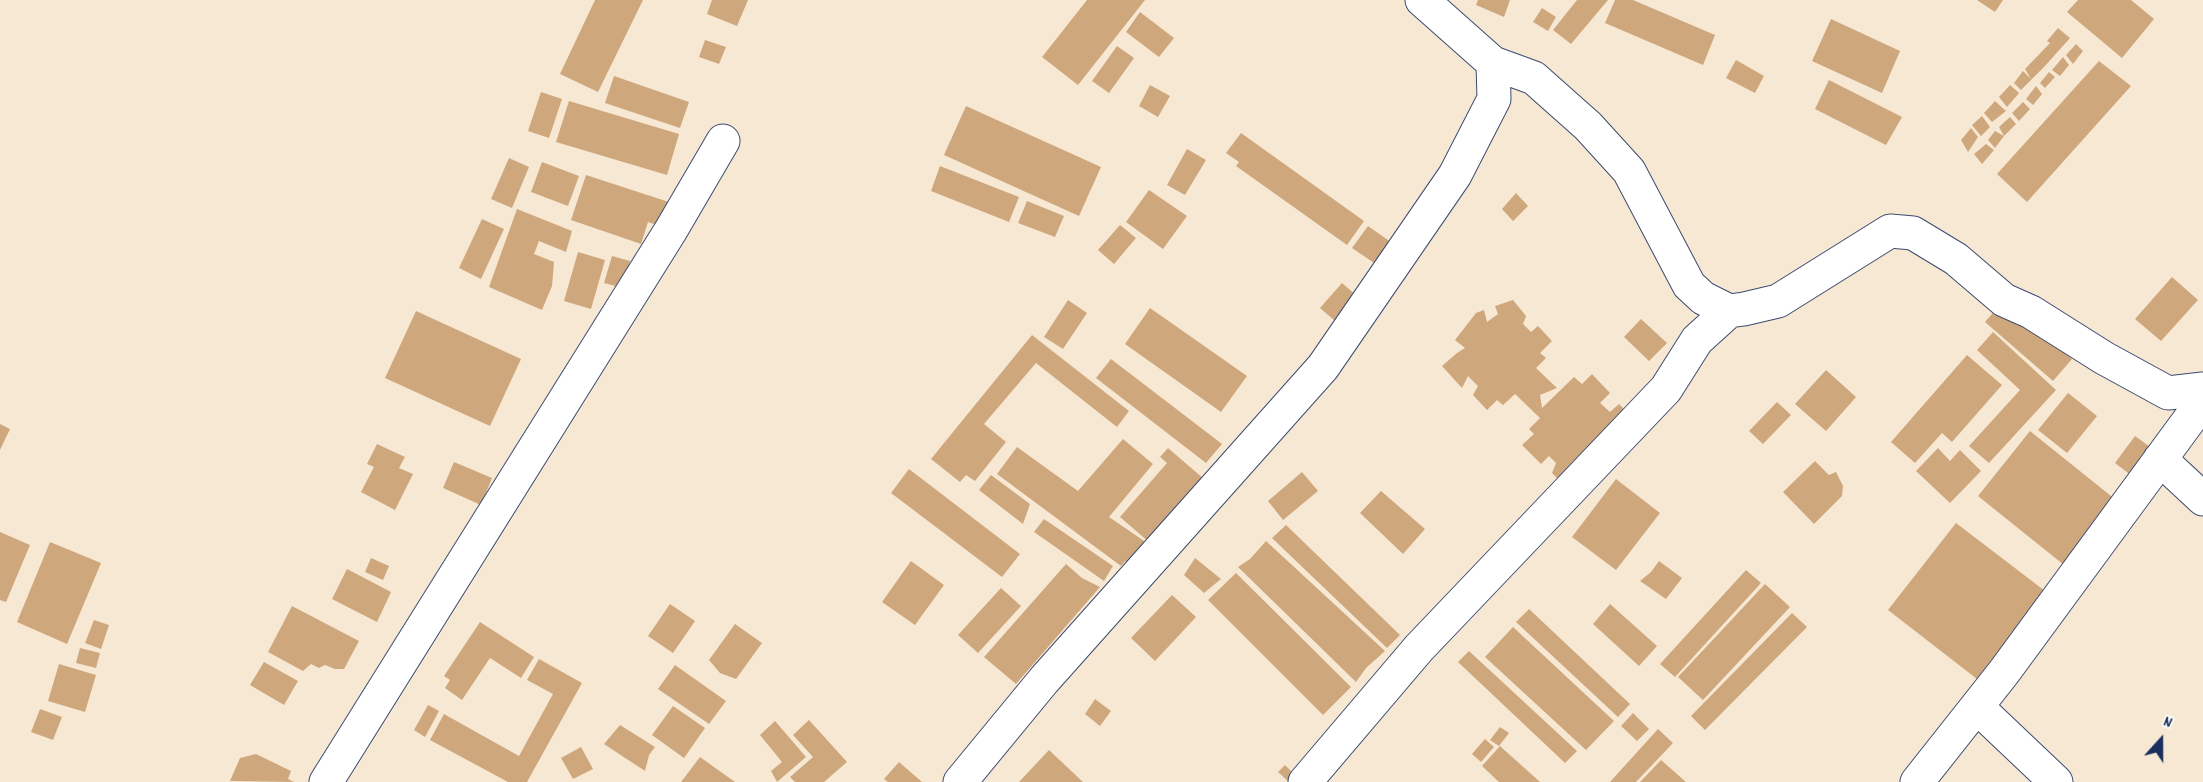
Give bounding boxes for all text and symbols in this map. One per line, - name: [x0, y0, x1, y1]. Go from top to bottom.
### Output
- north arrow: [2131, 710, 2191, 770]
- text: N: [2160, 711, 2175, 735]

